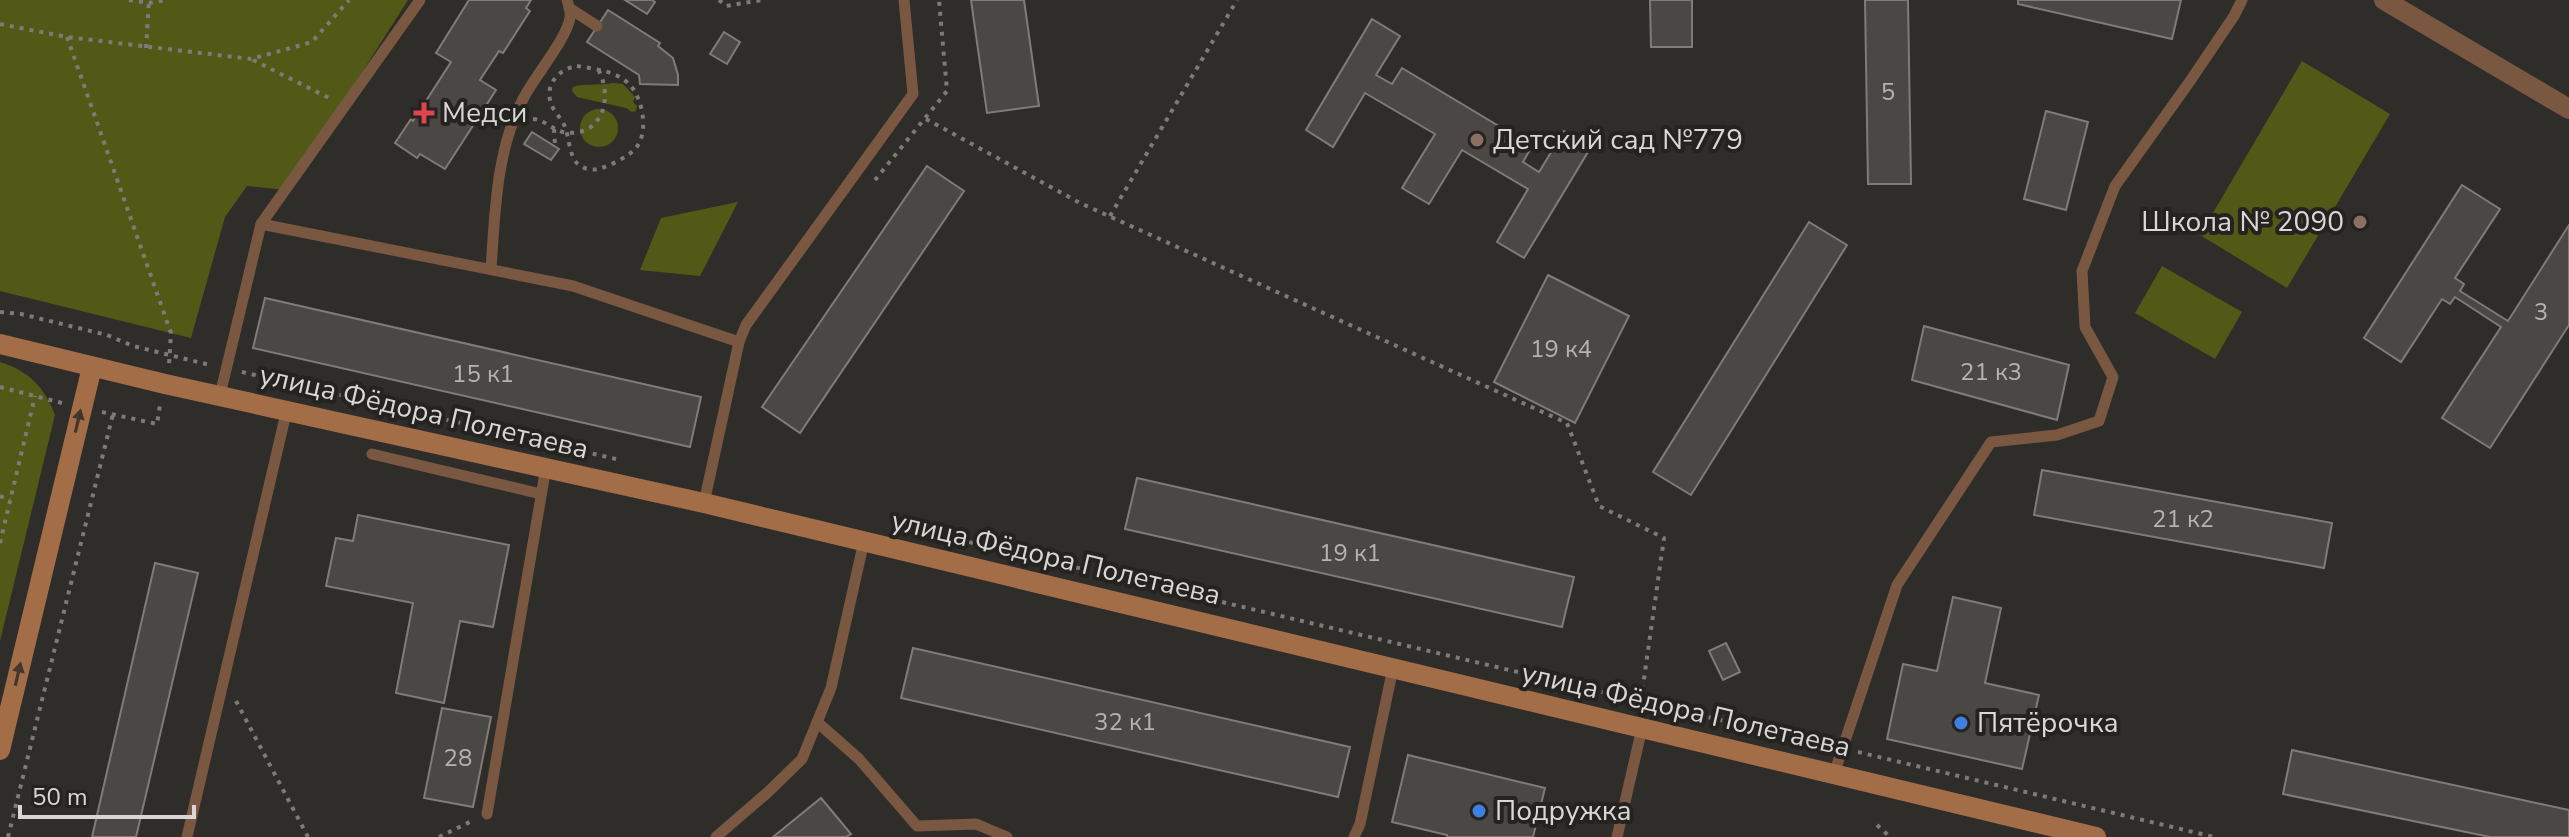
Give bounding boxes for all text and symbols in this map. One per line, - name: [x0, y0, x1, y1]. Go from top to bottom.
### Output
- house number: 5: [1881, 76, 1895, 108]
- place label: Медси: [442, 94, 527, 132]
- marker: Медси: [413, 102, 435, 124]
- place label: Детский сад №779: [1493, 121, 1743, 159]
- marker: Детский сад №779: [1468, 131, 1486, 149]
- place label: Школа № 2090: [2141, 203, 2344, 241]
- marker: Школа № 2090: [2351, 213, 2369, 231]
- house number: 3: [2534, 296, 2548, 328]
- house number: 19 к4: [1530, 333, 1592, 365]
- street label: улица Фёдора Полетаева: [256, 356, 592, 468]
- house number: 21 к3: [1960, 356, 2022, 388]
- house number: 15 к1: [452, 358, 514, 390]
- one-way arrow: [72, 408, 85, 433]
- street label: улица Фёдора Полетаева: [888, 502, 1224, 614]
- house number: 21 к2: [2152, 503, 2214, 535]
- house number: 19 к1: [1319, 537, 1381, 569]
- street label: улица Фёдора Полетаева: [1518, 654, 1854, 766]
- one-way arrow: [12, 661, 25, 686]
- place label: Пятёрочка: [1977, 704, 2119, 742]
- house number: 32 к1: [1094, 706, 1156, 738]
- marker: Пятёрочка: [1952, 714, 1970, 732]
- house number: 28: [444, 742, 472, 774]
- scale bar: [20, 769, 194, 819]
- text: 50 m: [32, 781, 88, 813]
- place label: Подружка: [1495, 792, 1632, 830]
- marker: Подружка: [1470, 802, 1488, 820]

